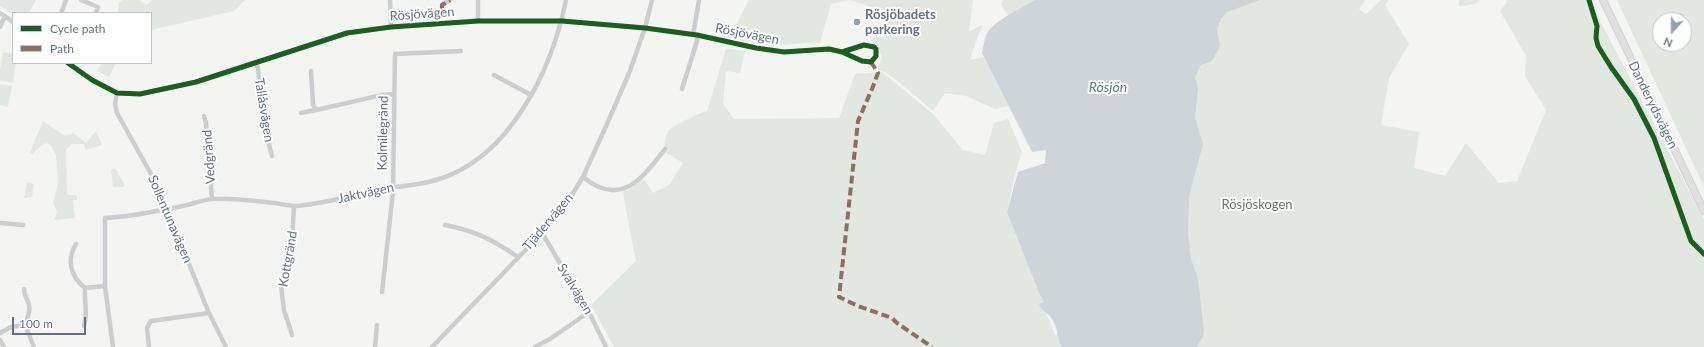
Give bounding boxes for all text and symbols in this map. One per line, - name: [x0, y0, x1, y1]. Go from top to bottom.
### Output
- street label: Rösjövägen: [389, 4, 455, 24]
- place label: Rösjöbadets parkering: [865, 7, 936, 38]
- legend: [12, 12, 152, 64]
- north arrow: [1652, 12, 1692, 52]
- marker: Rösjöbadets parkering: [852, 17, 862, 27]
- street label: Rösjövägen: [714, 20, 780, 48]
- text: Cycle path: [50, 21, 105, 36]
- text: N: [1662, 35, 1674, 50]
- text: Path: [50, 41, 74, 56]
- street label: Danderydsvägen: [1625, 59, 1681, 151]
- street label: Tallåsvägen: [251, 77, 277, 143]
- water label: Rösjön: [1089, 79, 1127, 95]
- street label: Kolmilegränd: [375, 96, 391, 170]
- street label: Vedgränd: [199, 129, 219, 185]
- street label: Sollentunavägen: [144, 173, 196, 265]
- street label: Jaktvägen: [337, 179, 395, 207]
- street label: Tjädervägen: [520, 190, 576, 254]
- park label: Rösjöskogen: [1221, 197, 1293, 213]
- street label: Kottgränd: [275, 230, 301, 288]
- street label: Svalvägen: [554, 261, 596, 317]
- scale bar: [14, 309, 88, 335]
- text: 100 m: [19, 316, 53, 331]

